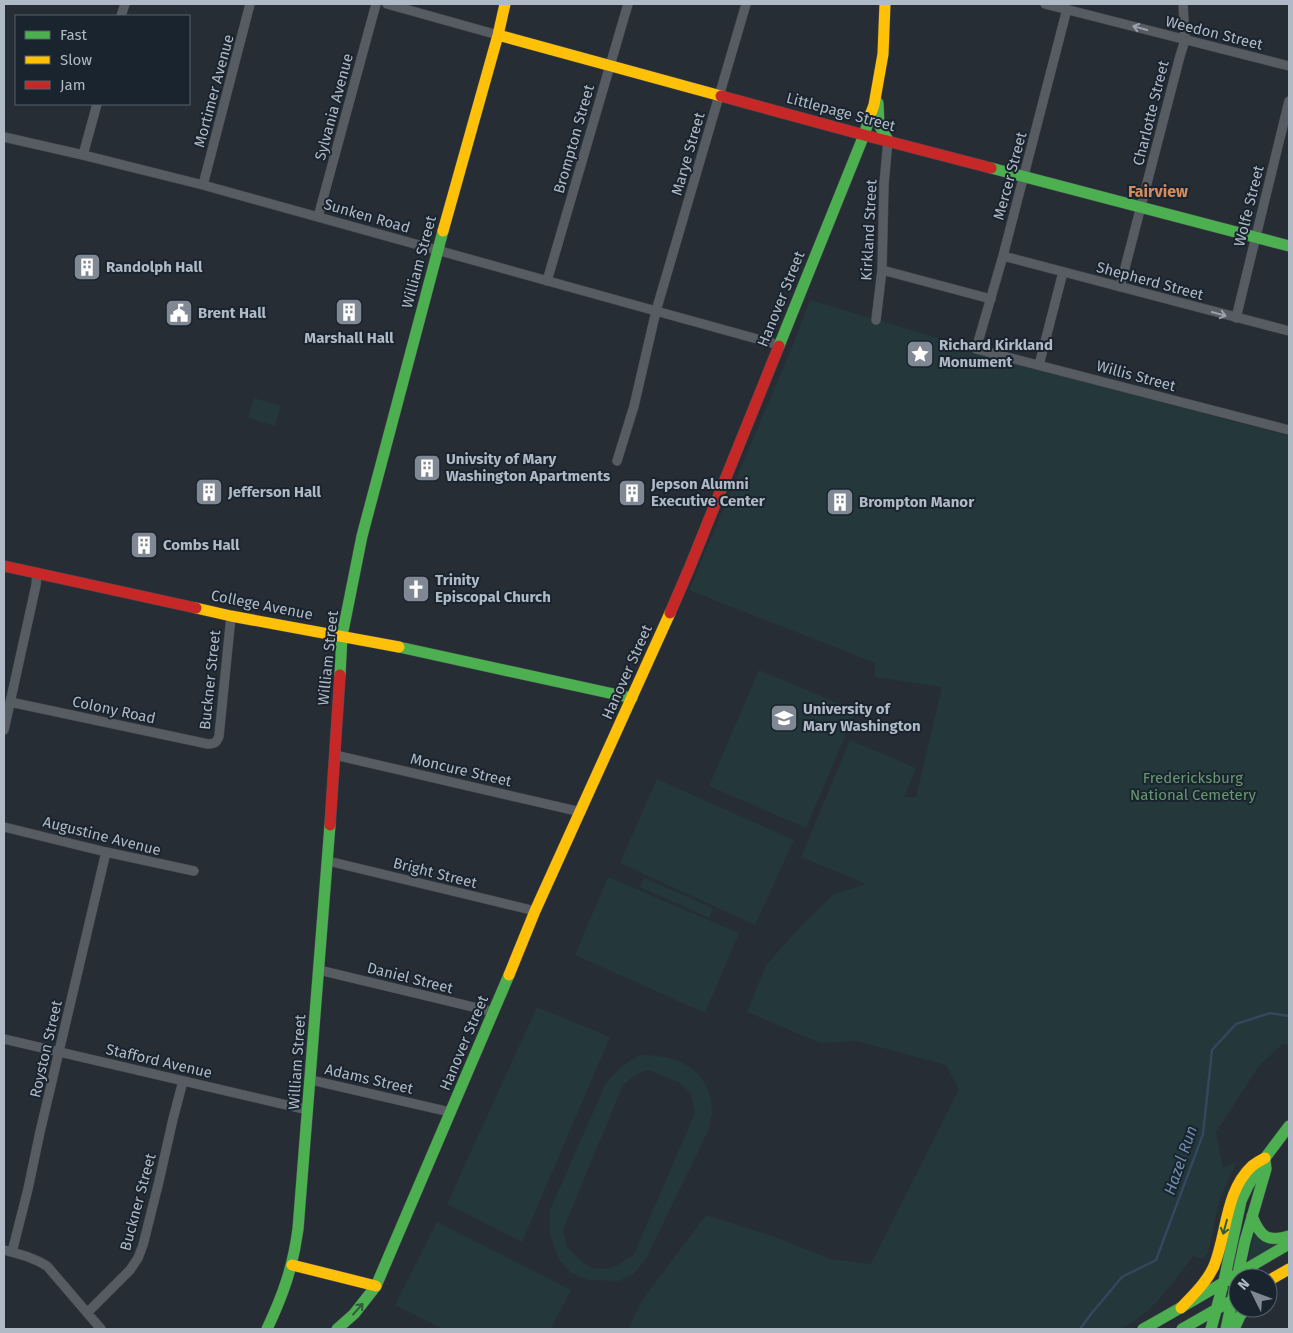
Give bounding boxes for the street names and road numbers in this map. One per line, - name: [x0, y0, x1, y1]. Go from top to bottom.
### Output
- street label: Weedon Street: [1163, 12, 1265, 54]
- street label: Mortimer Avenue: [190, 32, 238, 150]
- street label: Sylvania Avenue: [311, 52, 357, 162]
- street label: Charlotte Street: [1129, 58, 1173, 167]
- street label: Brompton Street: [550, 82, 598, 196]
- street label: Littlepage Street: [785, 89, 898, 135]
- street label: Marye Street: [668, 110, 709, 198]
- street label: Mercer Street: [990, 129, 1031, 222]
- street label: Wolfe Street: [1230, 163, 1268, 249]
- street label: Kirkland Street: [857, 178, 881, 281]
- street label: Sunken Road: [322, 195, 412, 237]
- street label: William Street: [398, 213, 440, 310]
- street label: Hanover Street: [754, 248, 809, 350]
- street label: Shepherd Street: [1095, 258, 1206, 304]
- street label: Willis Street: [1094, 357, 1178, 395]
- street label: College Avenue: [210, 586, 314, 624]
- street label: William Street: [314, 609, 342, 706]
- street label: Hanover Street: [598, 621, 656, 722]
- street label: Buckner Street: [196, 629, 224, 731]
- street label: Colony Road: [71, 692, 157, 728]
- street label: Moncure Street: [409, 750, 514, 791]
- street label: Augustine Avenue: [41, 813, 163, 859]
- street label: Bright Street: [391, 854, 479, 892]
- street label: Daniel Street: [365, 959, 455, 998]
- street label: Hanover Street: [436, 992, 492, 1093]
- street label: Royston Street: [26, 998, 66, 1099]
- street label: William Street: [285, 1013, 309, 1110]
- street label: Stafford Avenue: [104, 1040, 214, 1082]
- street label: Adams Street: [323, 1060, 416, 1098]
- street label: Buckner Street: [116, 1151, 160, 1253]

